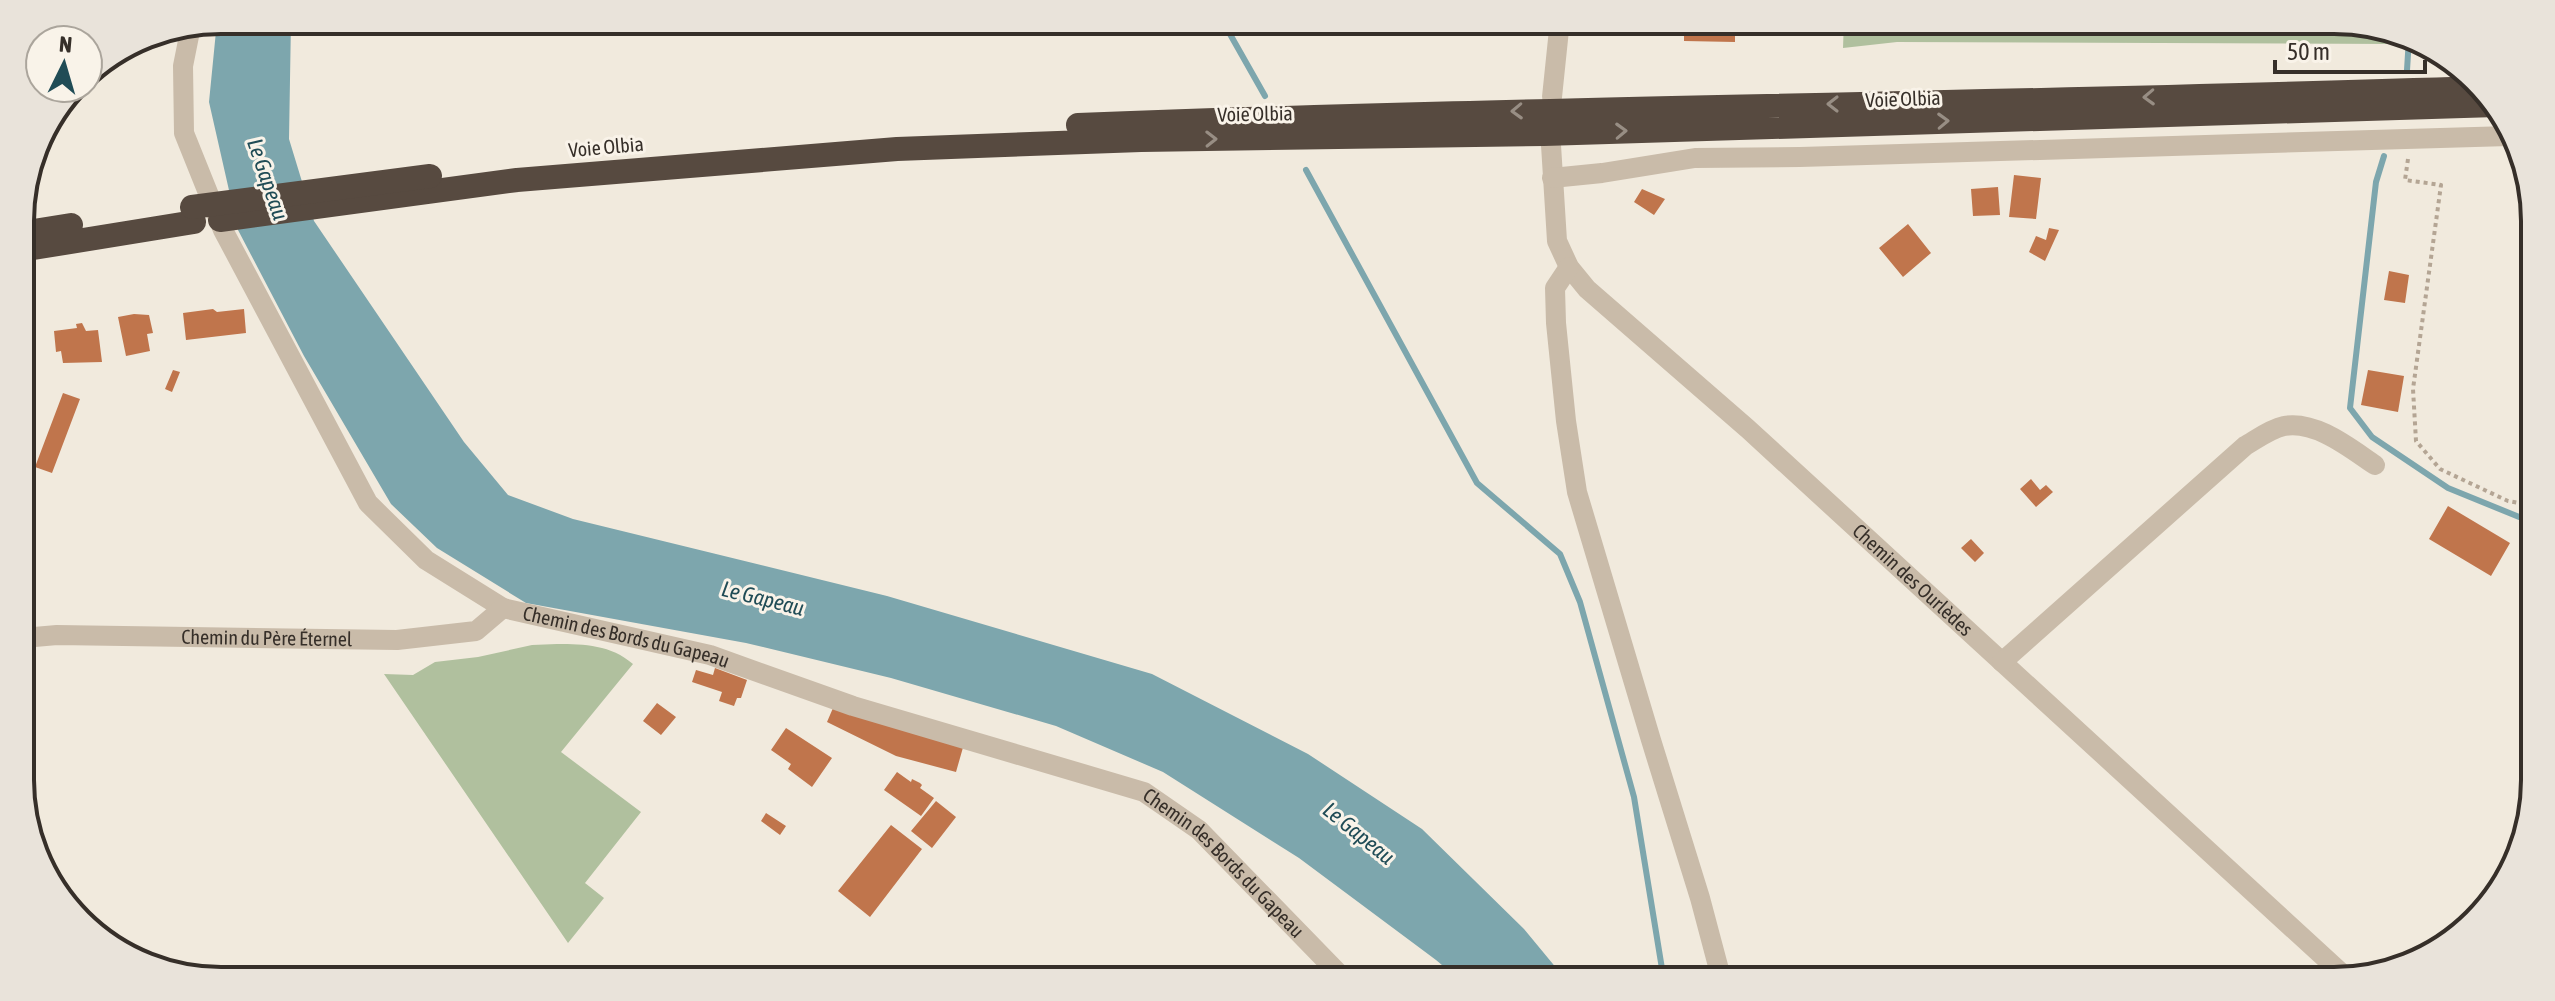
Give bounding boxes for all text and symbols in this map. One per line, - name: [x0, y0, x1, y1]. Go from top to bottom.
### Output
- north arrow: [24, 24, 104, 104]
- scale bar: [2275, 24, 2425, 74]
- text: N: [58, 31, 73, 58]
- text: 50 m: [2287, 38, 2330, 65]
- street label: Voie Olbia: [1865, 86, 1941, 111]
- one-way arrow: [2142, 89, 2155, 106]
- one-way arrow: [1826, 95, 1839, 113]
- street label: Voie Olbia: [1217, 101, 1293, 126]
- one-way arrow: [1510, 102, 1523, 119]
- one-way arrow: [1937, 113, 1950, 130]
- one-way arrow: [1615, 123, 1628, 140]
- one-way arrow: [1205, 130, 1218, 147]
- street label: Voie Olbia: [567, 132, 645, 161]
- water label: Le Gapeau: [242, 135, 294, 223]
- street label: Chemin des Ourlèdes: [1848, 519, 1978, 640]
- water label: Le Gapeau: [719, 575, 807, 621]
- street label: Chemin des Bords du Gapeau: [521, 601, 733, 672]
- street label: Chemin du Père Éternel: [181, 625, 353, 650]
- street label: Chemin des Bords du Gapeau: [1139, 783, 1309, 942]
- water label: Le Gapeau: [1318, 796, 1400, 870]

